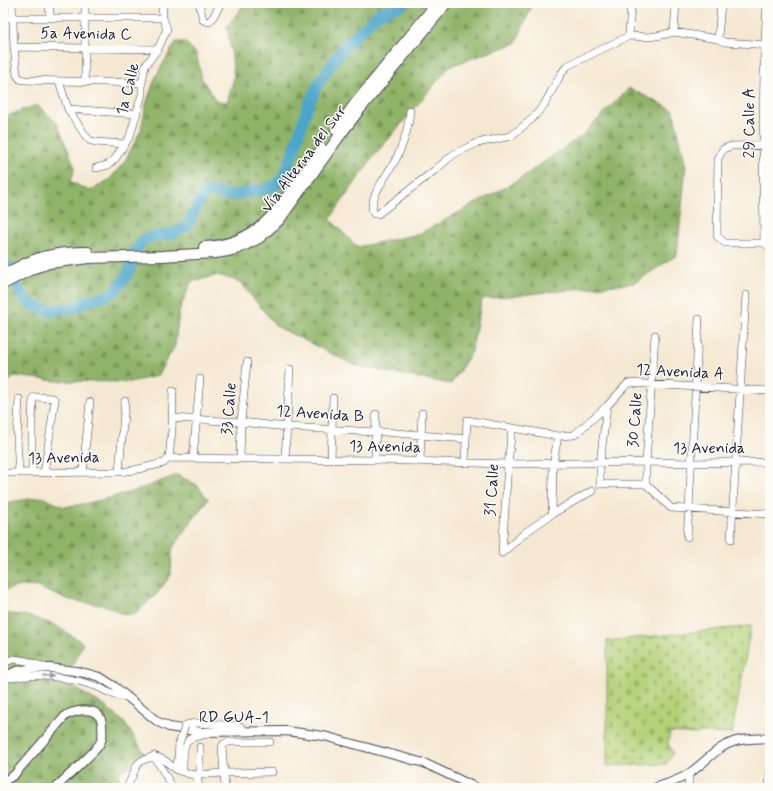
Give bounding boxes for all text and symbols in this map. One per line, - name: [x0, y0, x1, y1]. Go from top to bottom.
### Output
- street label: 5a Avenida C: [40, 23, 132, 45]
- street label: 1a Calle: [111, 60, 145, 118]
- street label: 29 Calle A: [739, 88, 760, 158]
- street label: Vía Alterna del Sur: [257, 101, 352, 217]
- street label: 12 Avenida A: [635, 359, 725, 385]
- street label: 33 Calle: [216, 382, 242, 436]
- street label: 30 Calle: [623, 392, 647, 448]
- street label: 12 Avenida B: [275, 400, 365, 428]
- street label: 13 Avenida: [349, 436, 421, 458]
- street label: 13 Avenida: [673, 438, 745, 459]
- street label: 13 Avenida: [28, 447, 100, 469]
- street label: 31 Calle: [480, 463, 504, 517]
- one-way arrow: [42, 672, 54, 679]
- street label: RD GUA-1: [199, 707, 269, 728]

